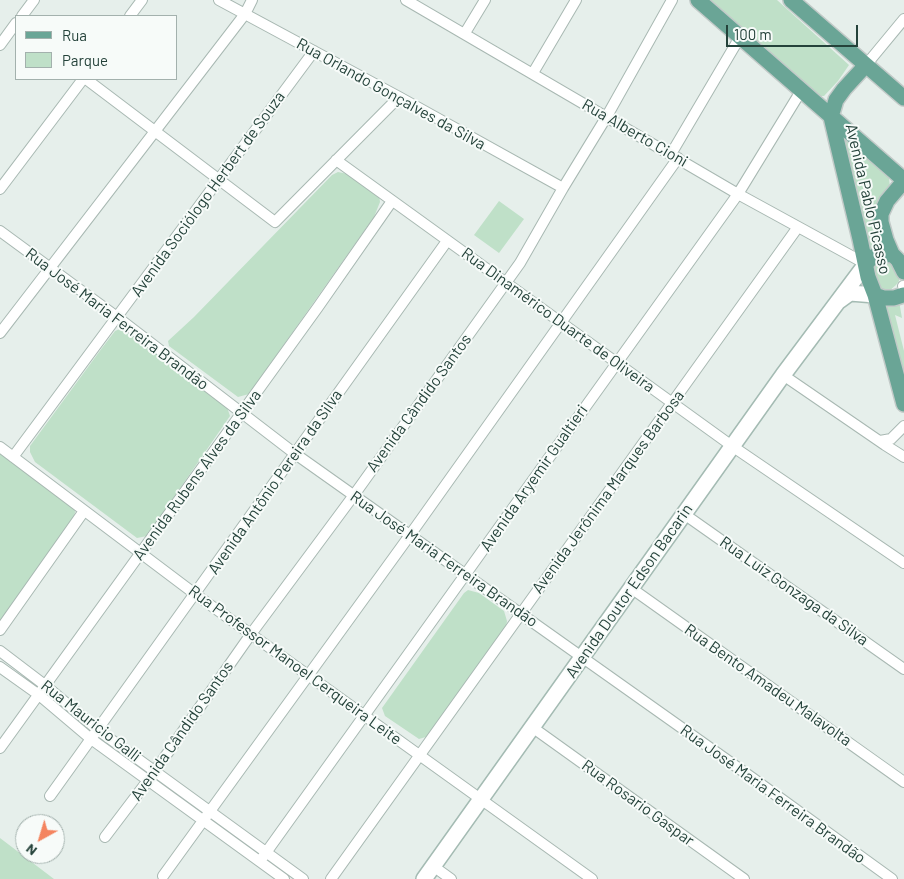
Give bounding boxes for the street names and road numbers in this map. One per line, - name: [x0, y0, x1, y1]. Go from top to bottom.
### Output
- street label: Rua Orlando Gonçalves da Silva: [293, 34, 489, 154]
- street label: Avenida Sociólogo Herbert de Souza: [127, 88, 289, 300]
- street label: Rua Alberto Cioni: [579, 95, 691, 171]
- street label: Avenida Pablo Picasso: [841, 122, 895, 276]
- street label: Rua Dinamérico Duarte de Oliveira: [458, 243, 658, 397]
- street label: Rua José Maria Ferreira Brandão: [22, 244, 212, 394]
- street label: Avenida Cândido Santos: [363, 330, 475, 476]
- street label: Avenida Rubens Alves da Silva: [129, 386, 265, 564]
- street label: Avenida Antônio Pereira da Silva: [204, 386, 346, 578]
- street label: Avenida Jerônima Marques Barbosa: [528, 387, 688, 597]
- street label: Avenida Aryemir Gualtieri: [476, 401, 592, 555]
- street label: Rua José Maria Ferreira Brandão: [347, 487, 541, 631]
- street label: Avenida Doutor Edson Bacarin: [561, 500, 697, 682]
- street label: Rua Luiz Gonzaga da Silva: [716, 532, 872, 650]
- street label: Rua Professor Manoel Cerqueira Leite: [185, 581, 405, 749]
- street label: Rua Bento Amadeu Malavolta: [681, 620, 855, 750]
- street label: Avenida Cândido Santos: [127, 658, 237, 804]
- street label: Rua Mauricio Galli: [37, 676, 145, 766]
- street label: Rua José Maria Ferreira Brandão: [677, 720, 869, 868]
- street label: Rua Rosario Gaspar: [578, 756, 698, 850]

